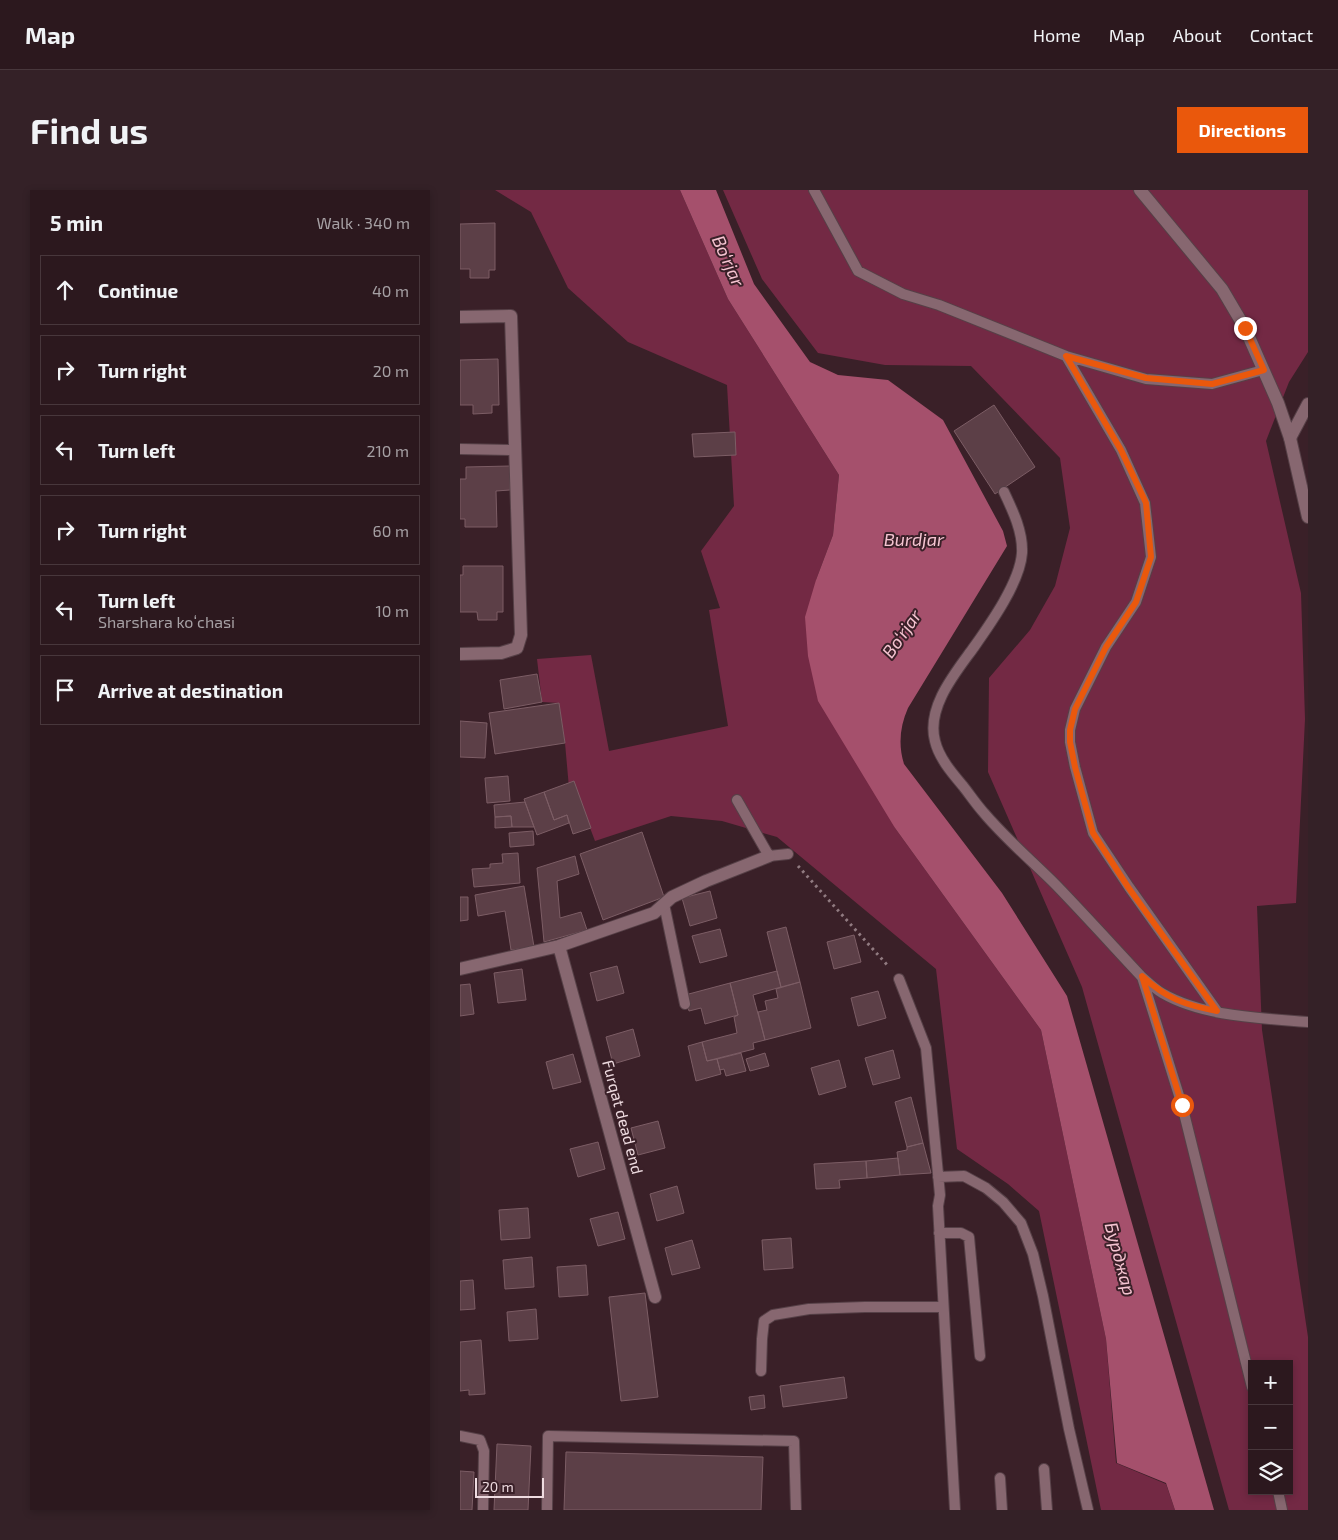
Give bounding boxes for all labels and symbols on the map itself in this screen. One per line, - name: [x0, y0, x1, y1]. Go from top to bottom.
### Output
- water label: Bo‘rjar: [708, 232, 750, 290]
- route end: [1234, 317, 1257, 340]
- water label: Burdjar: [884, 528, 945, 550]
- water label: Bo‘rjar: [877, 604, 926, 662]
- street label: Furqat dead end: [599, 1058, 648, 1176]
- route start: [1171, 1094, 1194, 1117]
- water label: Бурджар: [1101, 1220, 1141, 1298]
- scale bar: [475, 1475, 544, 1498]

